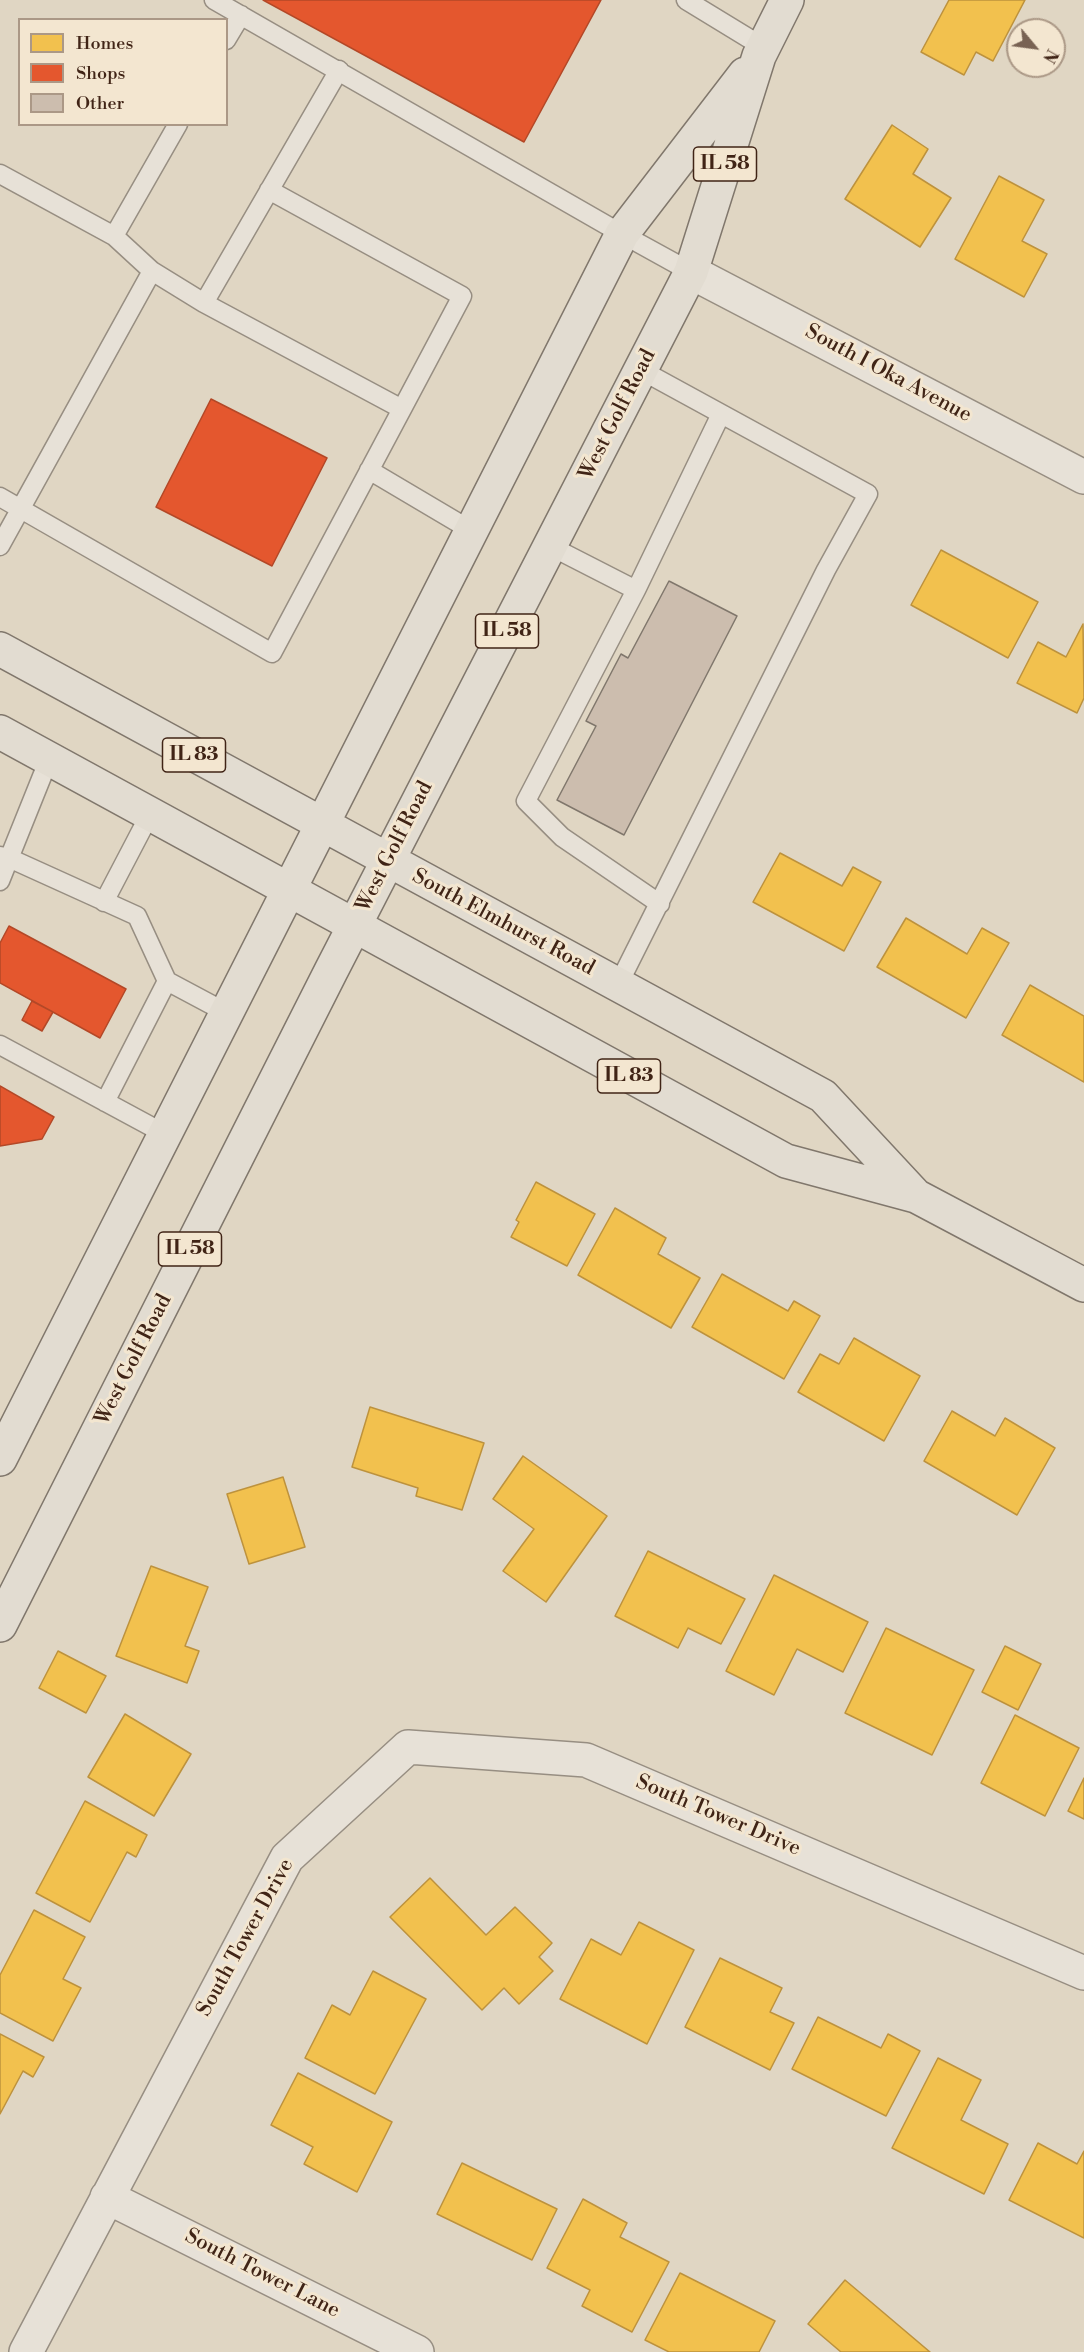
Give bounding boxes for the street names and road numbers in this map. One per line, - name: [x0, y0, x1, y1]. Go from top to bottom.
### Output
- road number: IL 58: [694, 147, 756, 181]
- street label: South I Oka Avenue: [800, 319, 976, 429]
- street label: West Golf Road: [574, 345, 662, 485]
- road number: IL 58: [476, 614, 538, 648]
- road number: IL 83: [162, 738, 226, 772]
- street label: West Golf Road: [351, 777, 439, 917]
- street label: South Elmhurst Road: [408, 864, 598, 982]
- road number: IL 83: [598, 1059, 660, 1093]
- road number: IL 58: [158, 1232, 222, 1266]
- street label: West Golf Road: [90, 1290, 178, 1430]
- street label: South Tower Drive: [632, 1770, 804, 1862]
- street label: South Tower Drive: [192, 1855, 300, 2021]
- street label: South Tower Lane: [180, 2224, 344, 2324]

